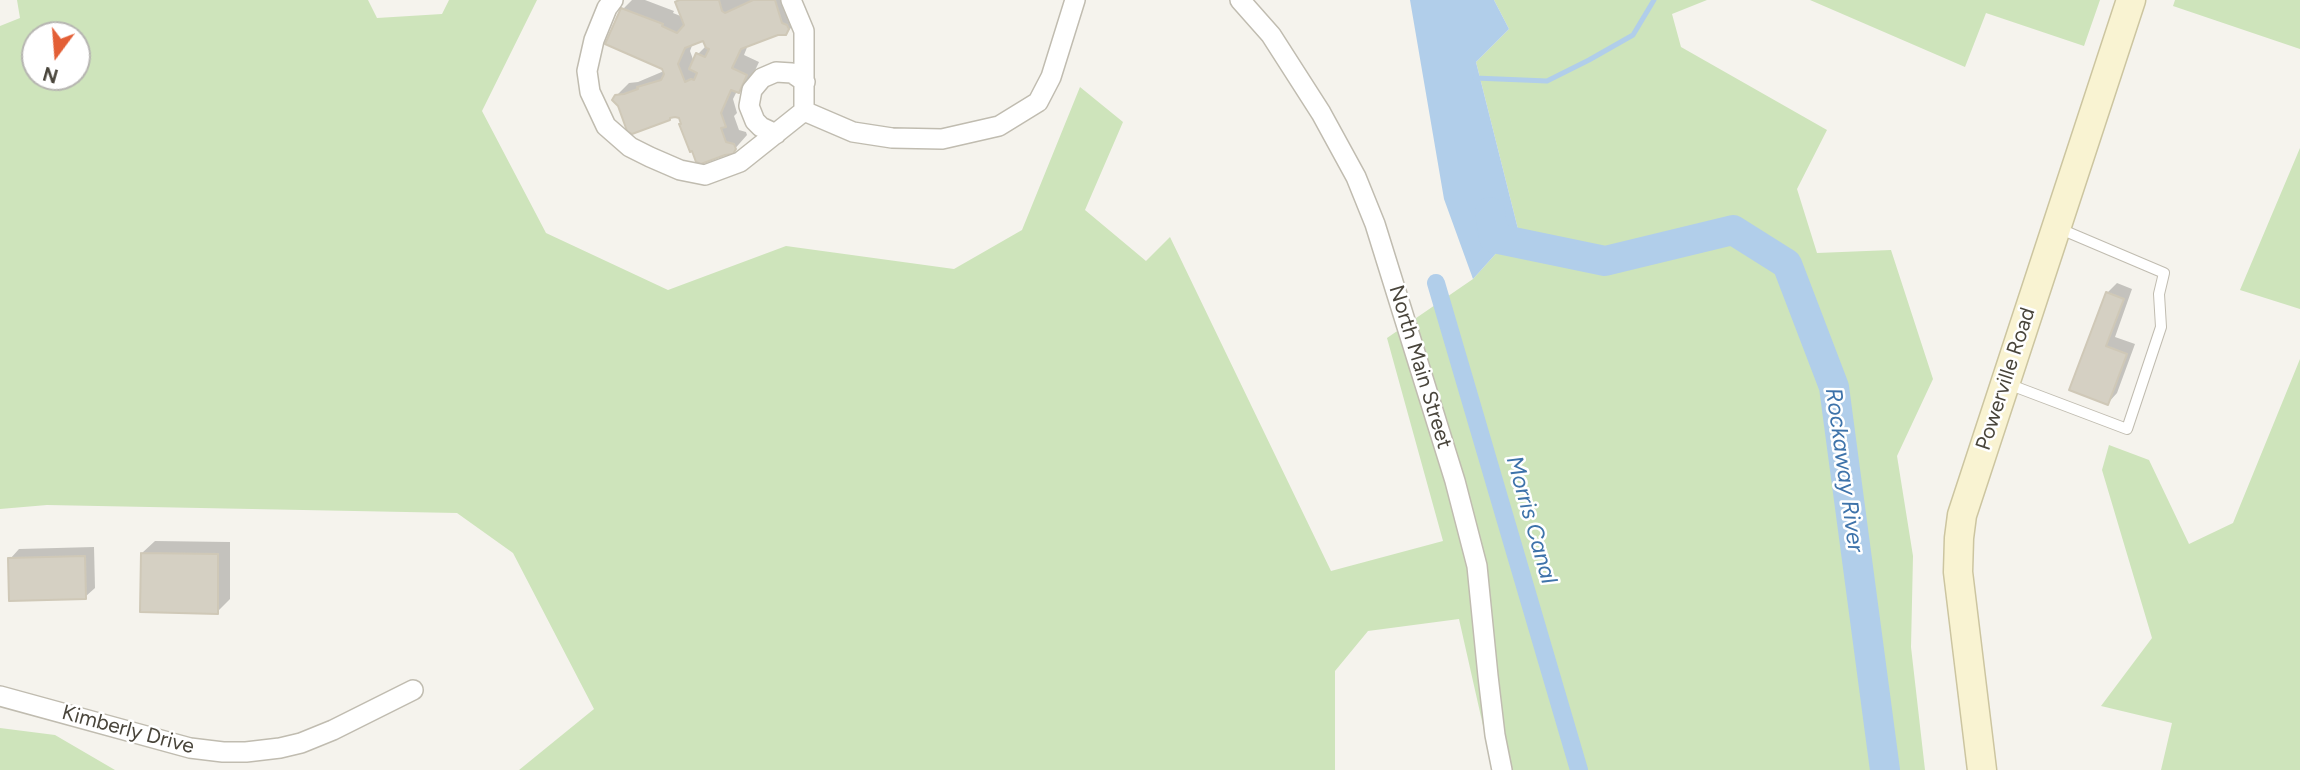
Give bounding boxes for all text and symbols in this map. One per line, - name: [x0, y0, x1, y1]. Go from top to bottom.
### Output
- north arrow: [21, 21, 91, 91]
- text: N: [40, 62, 61, 88]
- street label: North Main Street: [1383, 282, 1457, 452]
- street label: Powerville Road: [1971, 304, 2041, 454]
- water label: Rockaway River: [1819, 386, 1869, 554]
- water label: Morris Canal: [1500, 453, 1562, 587]
- street label: Kimberly Drive: [59, 700, 197, 760]

